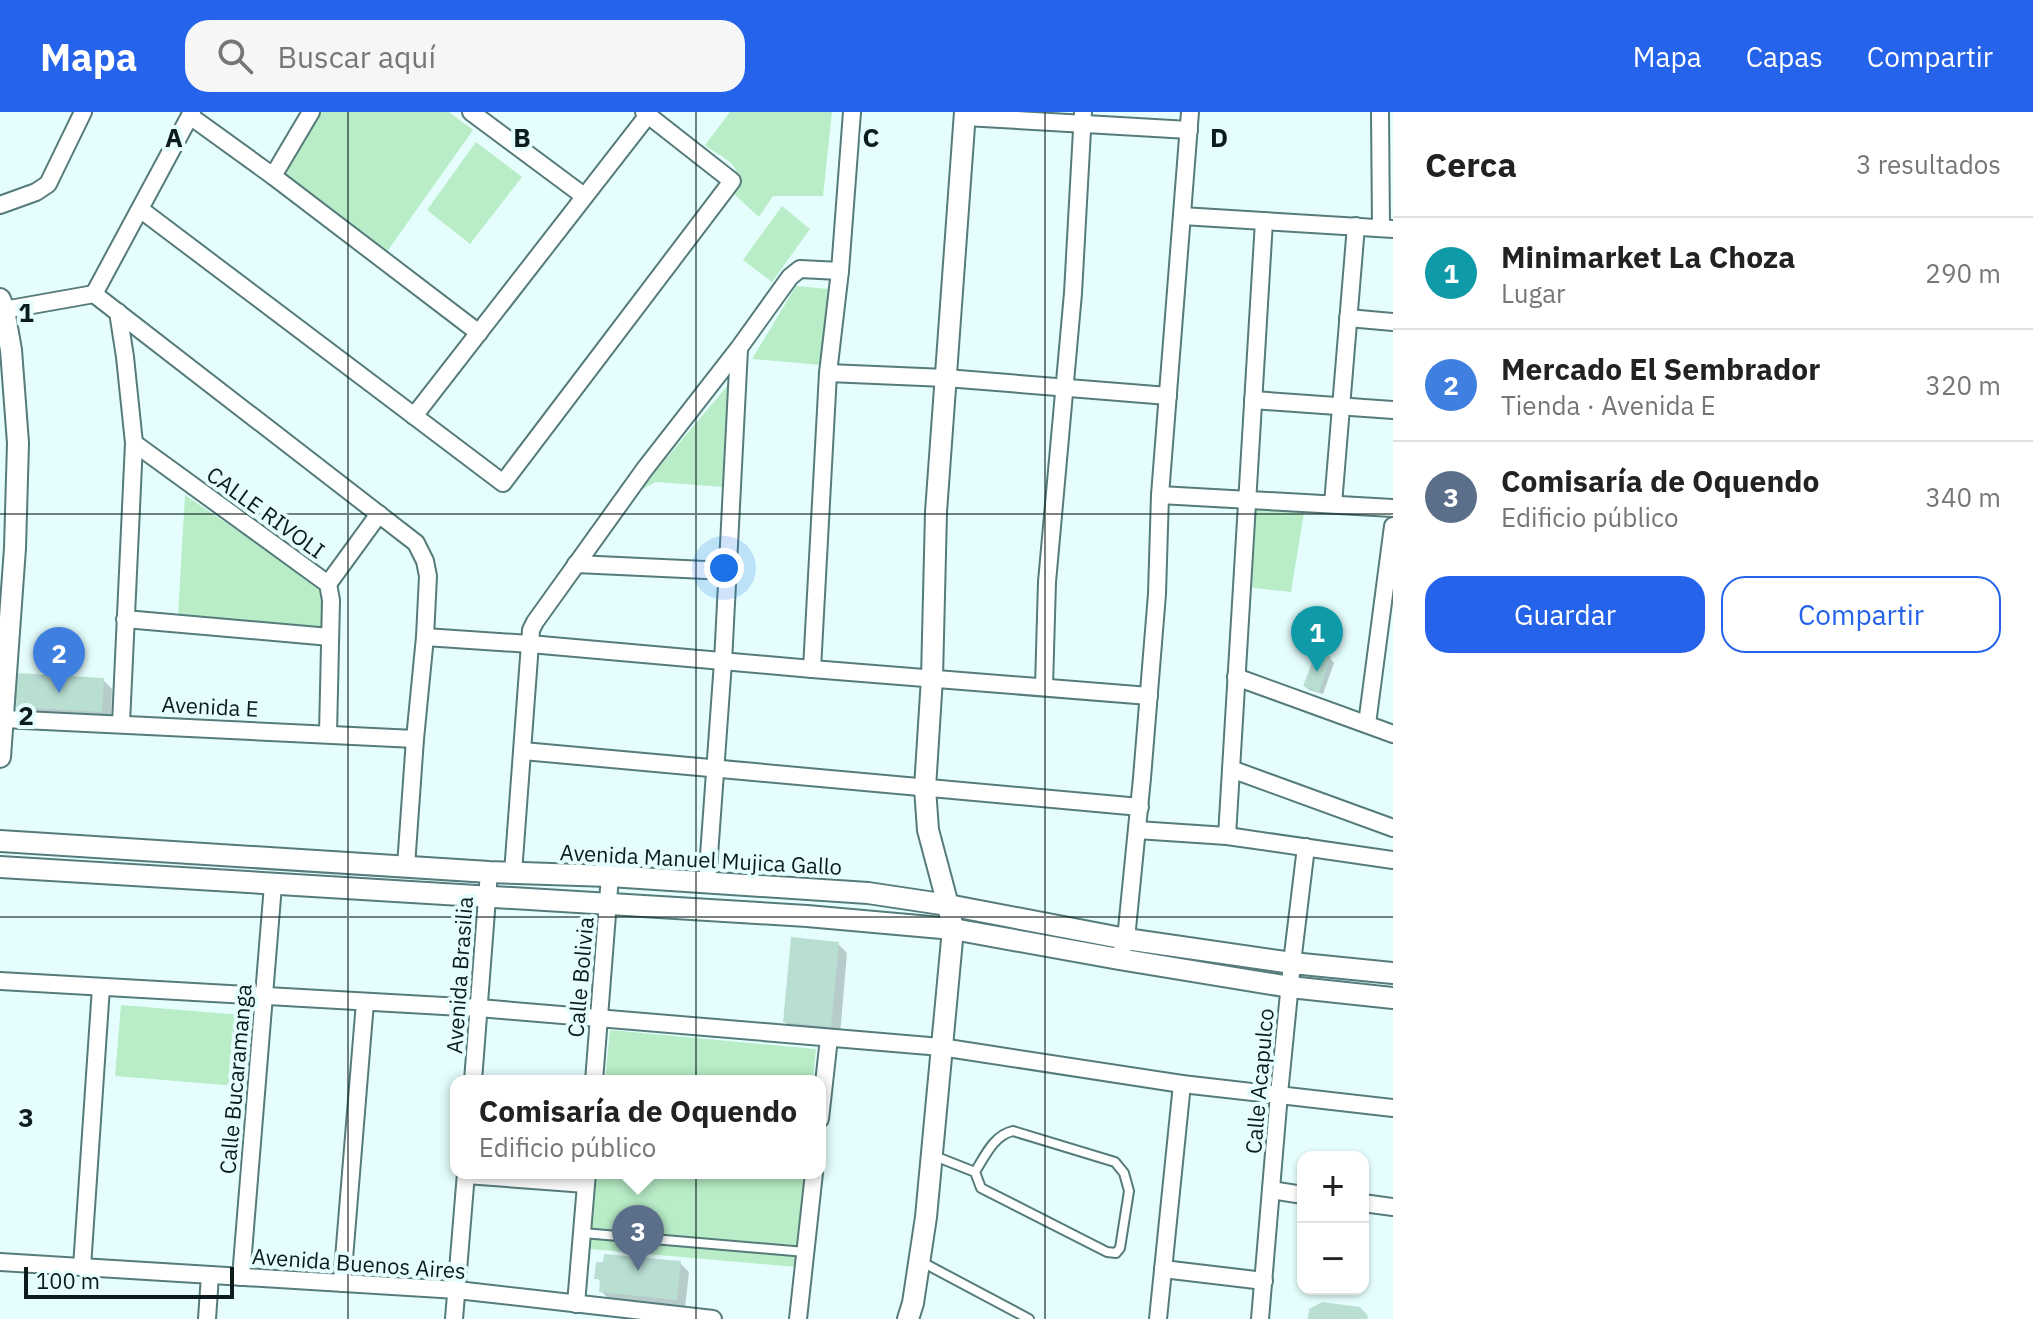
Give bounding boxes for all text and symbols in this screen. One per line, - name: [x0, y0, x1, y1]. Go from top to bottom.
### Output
- search box: [185, 20, 745, 92]
- text: Mapa: [40, 32, 137, 81]
- icon: search: [213, 34, 257, 78]
- text: Buscar aquí: [277, 37, 436, 76]
- text: Mapa: [1633, 38, 1702, 75]
- text: Capas: [1746, 38, 1823, 75]
- text: Compartir: [1867, 38, 1993, 75]
- text: A: [165, 120, 183, 154]
- text: B: [513, 120, 531, 154]
- text: C: [863, 120, 880, 154]
- text: D: [1210, 120, 1228, 154]
- text: Cerca: [1425, 142, 1517, 186]
- text: 3 resultados: [1856, 147, 2001, 181]
- text: Minimarket La Choza: [1501, 237, 1795, 276]
- text: 1: [1443, 256, 1459, 290]
- text: 290 m: [1925, 256, 2001, 290]
- text: Lugar: [1501, 276, 1566, 310]
- text: 1: [18, 295, 34, 329]
- text: Mercado El Sembrador: [1501, 349, 1820, 388]
- text: 2: [1443, 368, 1459, 402]
- text: 320 m: [1925, 368, 2001, 402]
- text: Tienda · Avenida E: [1501, 388, 1716, 422]
- street label: CALLE RIVOLI: [201, 459, 331, 565]
- text: Comisaría de Oquendo: [1501, 461, 1820, 500]
- text: 3: [1443, 480, 1459, 514]
- text: 340 m: [1925, 480, 2001, 514]
- text: Edificio público: [1501, 500, 1678, 534]
- your location: [704, 548, 744, 588]
- button: Guardar: [1425, 576, 1705, 653]
- button: Compartir: [1721, 576, 2001, 653]
- pin: 1: [1291, 606, 1343, 672]
- pin: 2: [33, 627, 85, 693]
- street label: Avenida E: [161, 689, 259, 723]
- text: 2: [18, 698, 34, 732]
- street label: Avenida Manuel Mujica Gallo: [559, 837, 843, 881]
- street label: Avenida Brasilia: [439, 895, 479, 1055]
- street label: Calle Bolivia: [560, 915, 600, 1038]
- street label: Calle Bucaramanga: [212, 983, 258, 1175]
- street label: Calle Acapulco: [1238, 1007, 1280, 1155]
- popup: [450, 1075, 826, 1179]
- text: Comisaría de Oquendo: [479, 1091, 797, 1130]
- text: 3: [18, 1100, 34, 1134]
- text: Edificio público: [479, 1130, 656, 1164]
- map controls: [1297, 1151, 1369, 1295]
- button: +: [1297, 1151, 1369, 1223]
- pin: 3: [612, 1205, 664, 1271]
- button: −: [1297, 1223, 1369, 1295]
- street label: Avenida Buenos Aires: [251, 1241, 467, 1285]
- scale bar: [24, 1263, 234, 1299]
- text: 100 m: [36, 1266, 100, 1295]

